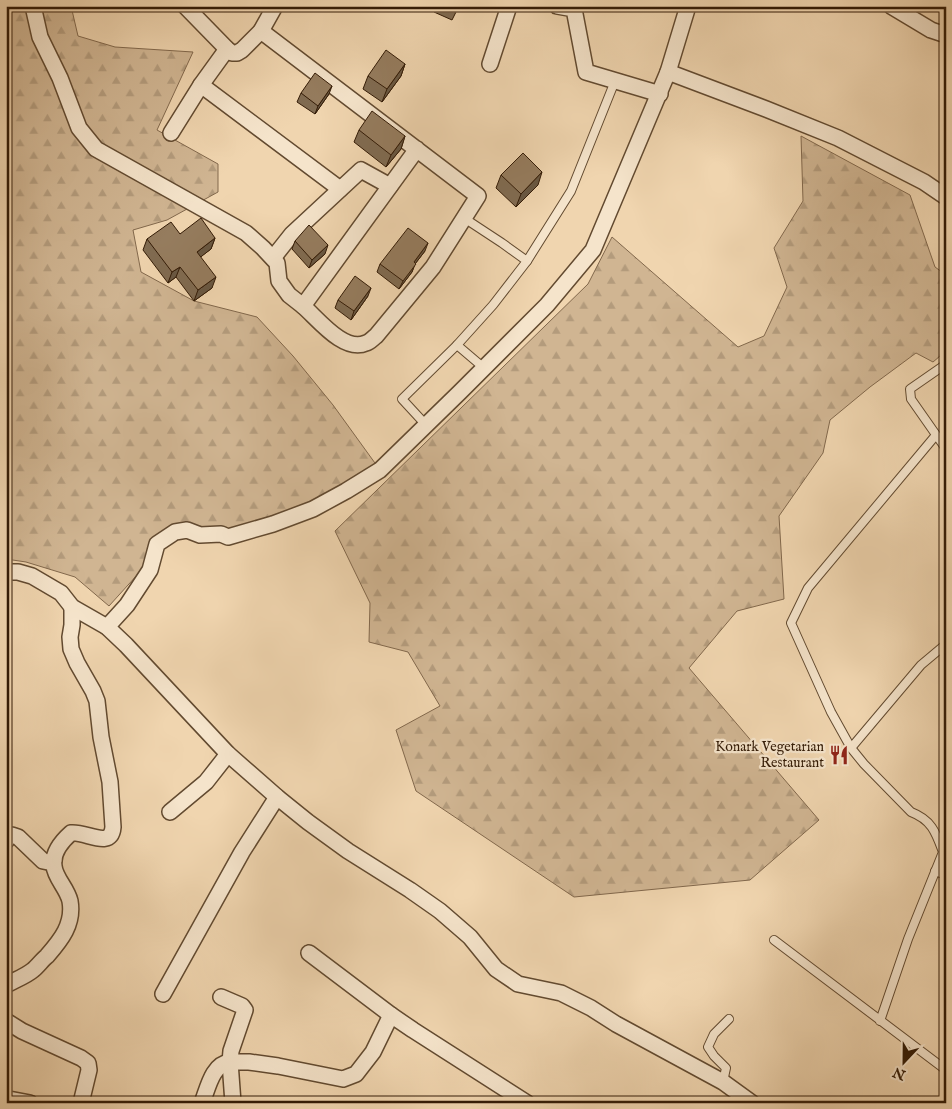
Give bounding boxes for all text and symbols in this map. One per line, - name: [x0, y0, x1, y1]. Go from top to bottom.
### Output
- place label: Konark Vegetarian Restaurant: [715, 738, 825, 772]
- restaurant icon: Konark Vegetarian Restaurant: [828, 744, 850, 766]
- north arrow: [880, 1036, 930, 1086]
- text: N: [891, 1063, 909, 1084]

